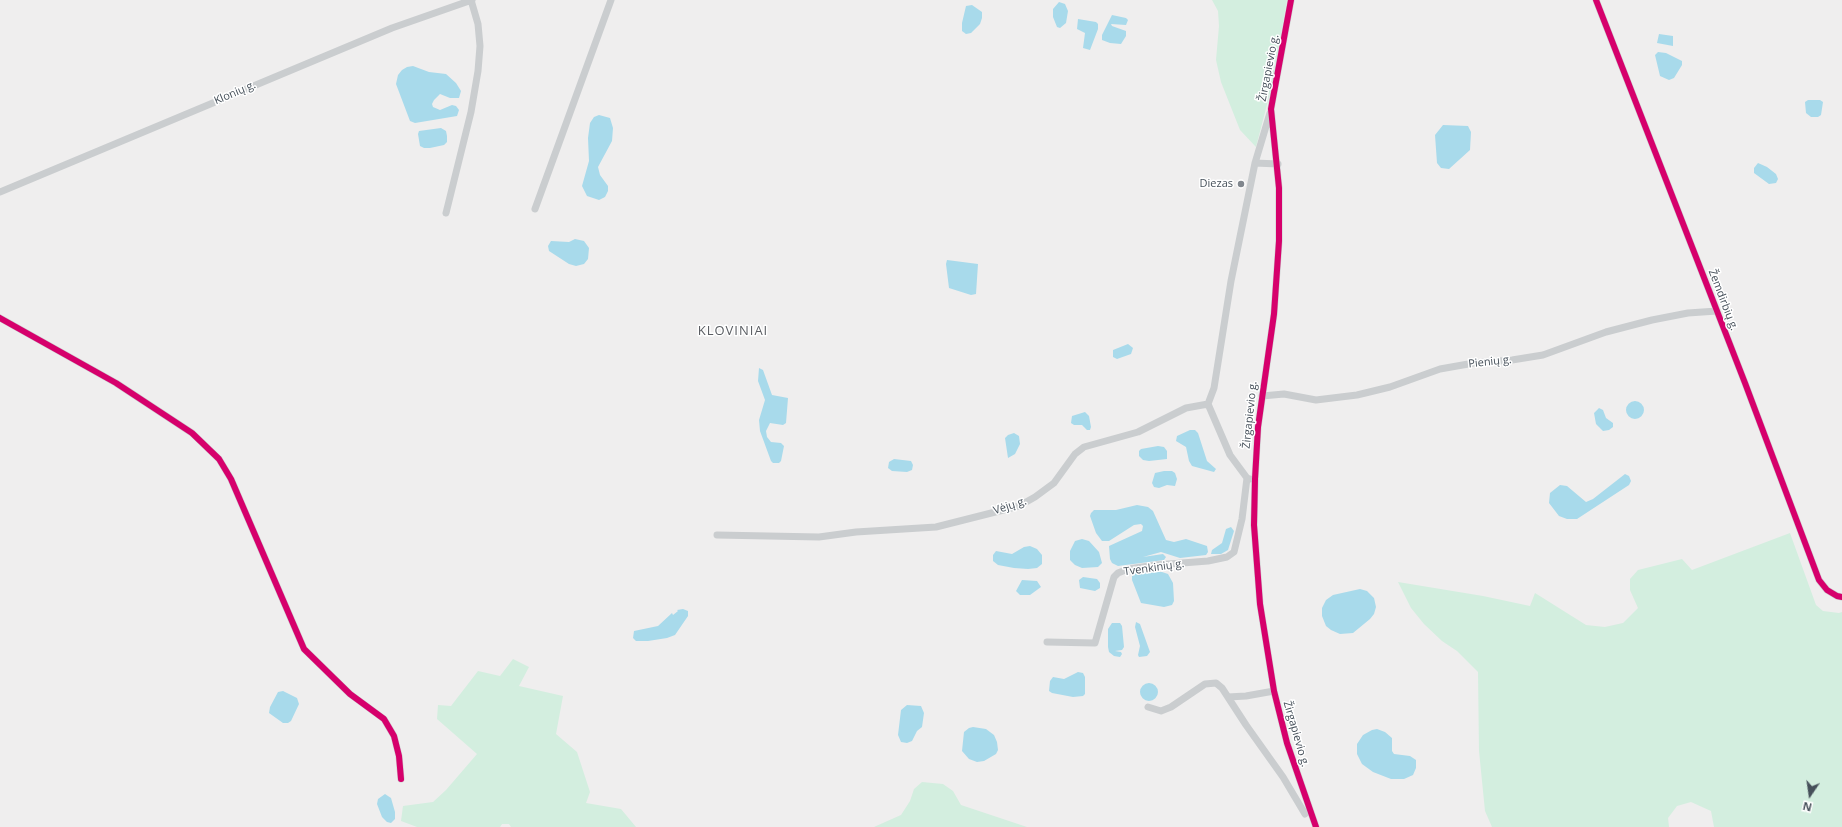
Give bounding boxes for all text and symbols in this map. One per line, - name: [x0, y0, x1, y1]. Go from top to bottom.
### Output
- street label: Žirgapievio g.: [1256, 33, 1282, 103]
- street label: Klonių g.: [212, 78, 258, 108]
- place label: Diezas: [1200, 177, 1233, 191]
- marker: Diezas: [1236, 179, 1246, 189]
- street label: Žemdirbių g.: [1705, 267, 1741, 333]
- district label: KLOVINIAI: [698, 323, 768, 339]
- street label: Pienių g.: [1468, 353, 1512, 371]
- street label: Žirgapievio g.: [1240, 381, 1260, 449]
- street label: Vėjų g.: [992, 494, 1028, 518]
- street label: Tvenkinių g.: [1123, 557, 1185, 579]
- street label: Žirgapievio g.: [1280, 700, 1312, 768]
- north arrow: [1790, 775, 1830, 815]
- text: N: [1801, 799, 1813, 815]

